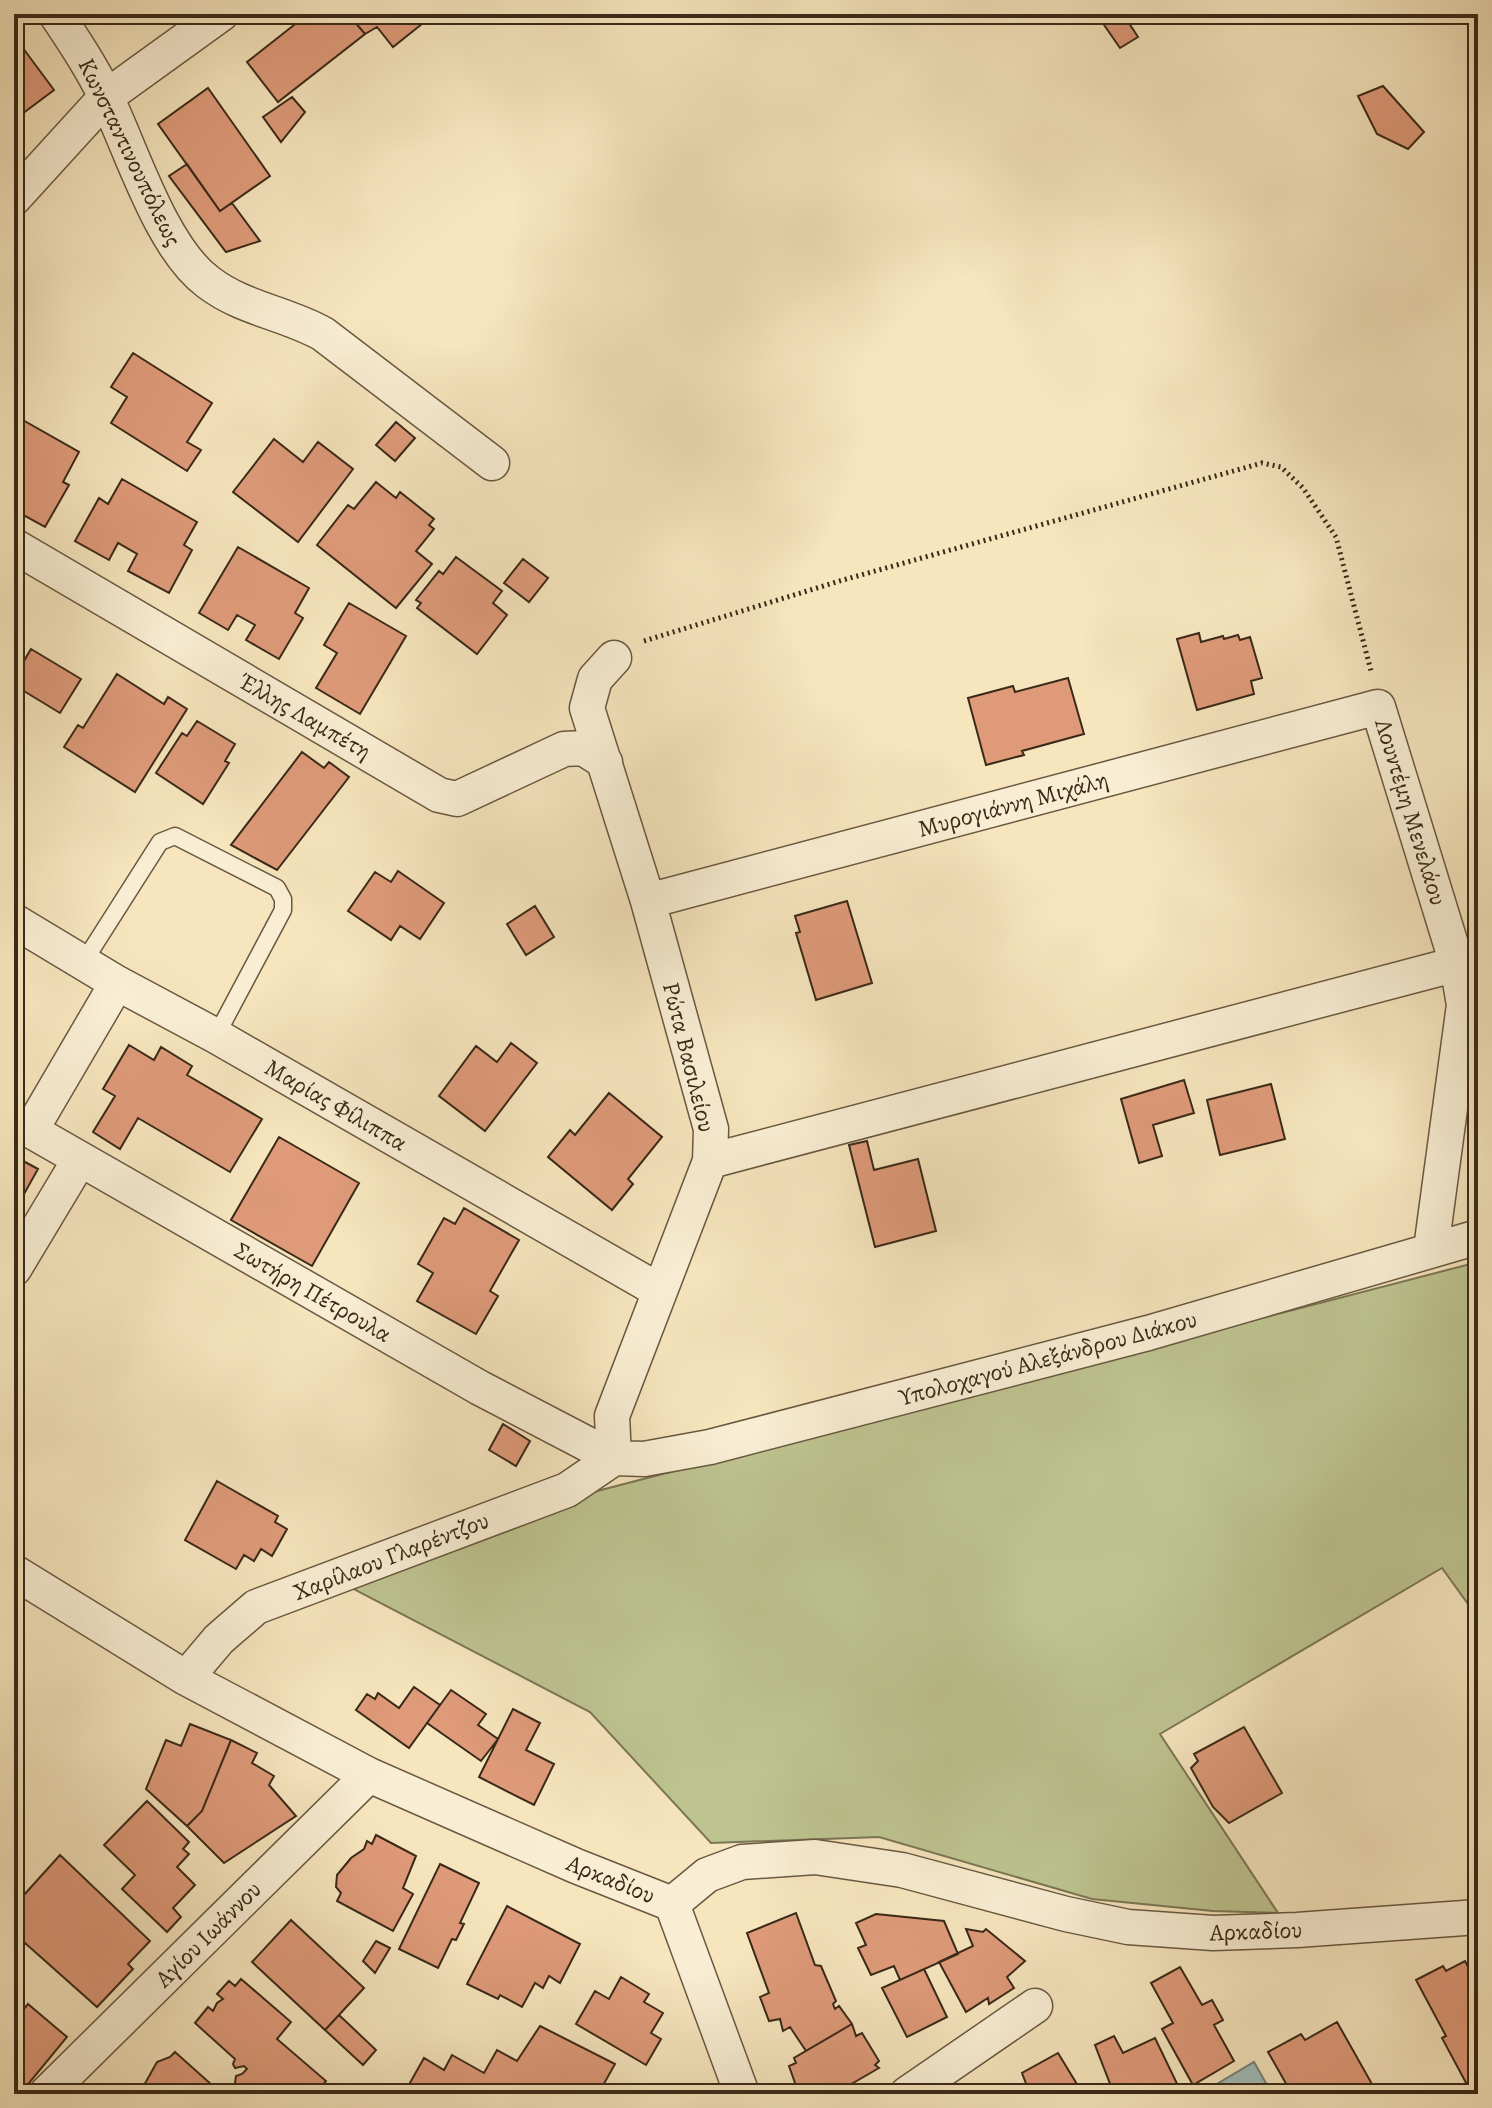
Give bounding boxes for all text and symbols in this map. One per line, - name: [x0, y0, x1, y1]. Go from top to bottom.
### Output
- street label: Κωνσταντινουπόλεως: [70, 52, 190, 252]
- street label: Έλλης Λαμπέτη: [233, 665, 377, 767]
- street label: Λουντέμη Μενελάου: [1367, 714, 1455, 909]
- street label: Μυρογιάννη Μιχάλη: [914, 763, 1112, 845]
- street label: Ρώτα Βασιλείου: [655, 979, 723, 1135]
- street label: Μαρίας Φίλιππα: [259, 1051, 413, 1159]
- street label: Σωτήρη Πέτρουλα: [229, 1234, 397, 1350]
- street label: Υπολοχαγού Αλεξάνδρου Διάκου: [895, 1303, 1201, 1413]
- street label: Χαρίλαου Γλαρέντζου: [289, 1504, 493, 1608]
- street label: Αρκαδίου: [561, 1846, 660, 1911]
- street label: Αγίου Ιωάννου: [147, 1874, 268, 1995]
- street label: Αρκαδίου: [1208, 1913, 1303, 1949]

